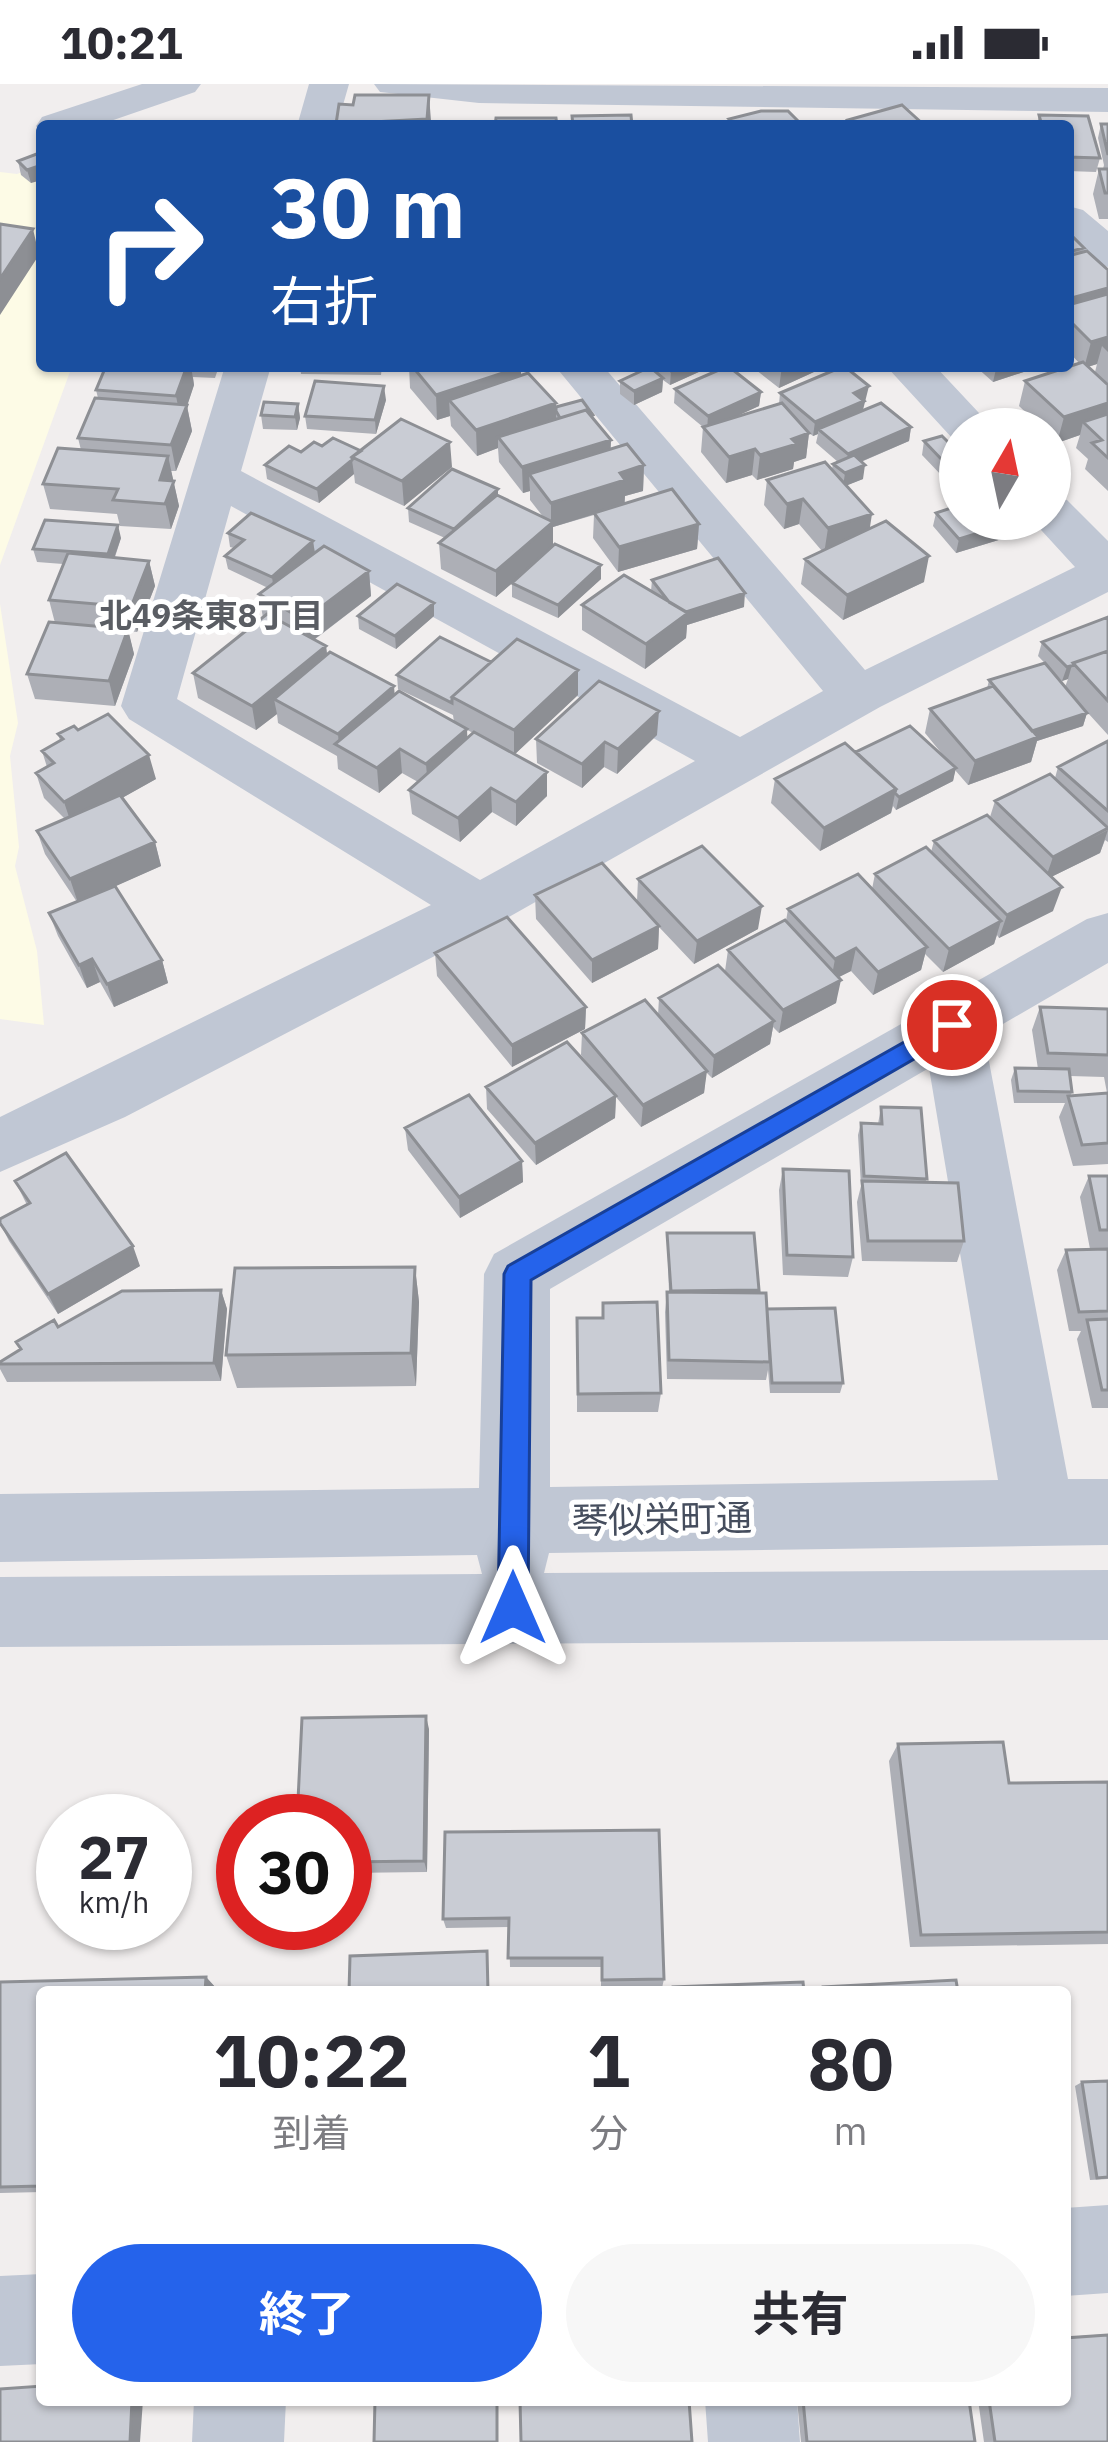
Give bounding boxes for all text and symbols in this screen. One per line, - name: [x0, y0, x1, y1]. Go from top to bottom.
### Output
- text: 10:21: [60, 13, 183, 71]
- text: 30 m: [270, 152, 466, 261]
- icon: right: [72, 168, 228, 324]
- text: 右折: [270, 266, 378, 336]
- north arrow: [939, 408, 1071, 540]
- map controls: [939, 408, 1071, 540]
- district label: 北49条東8丁目: [99, 593, 323, 636]
- pin: [901, 974, 1003, 1076]
- icon: arrive: [919, 992, 985, 1058]
- street label: 琴似栄町通: [572, 1493, 752, 1544]
- position arrow: [450, 1545, 576, 1671]
- speed limit sign: 30: [216, 1794, 372, 1950]
- text: 27: [78, 1817, 150, 1896]
- text: km/h: [79, 1882, 149, 1921]
- text: 10:22: [213, 2013, 410, 2107]
- text: 1: [587, 2013, 630, 2107]
- text: 80: [807, 2016, 894, 2110]
- text: m: [834, 2105, 868, 2156]
- text: 到着: [272, 2107, 350, 2158]
- text: 分: [589, 2107, 628, 2158]
- button: 終了: [72, 2244, 542, 2382]
- button: 共有: [566, 2244, 1035, 2382]

